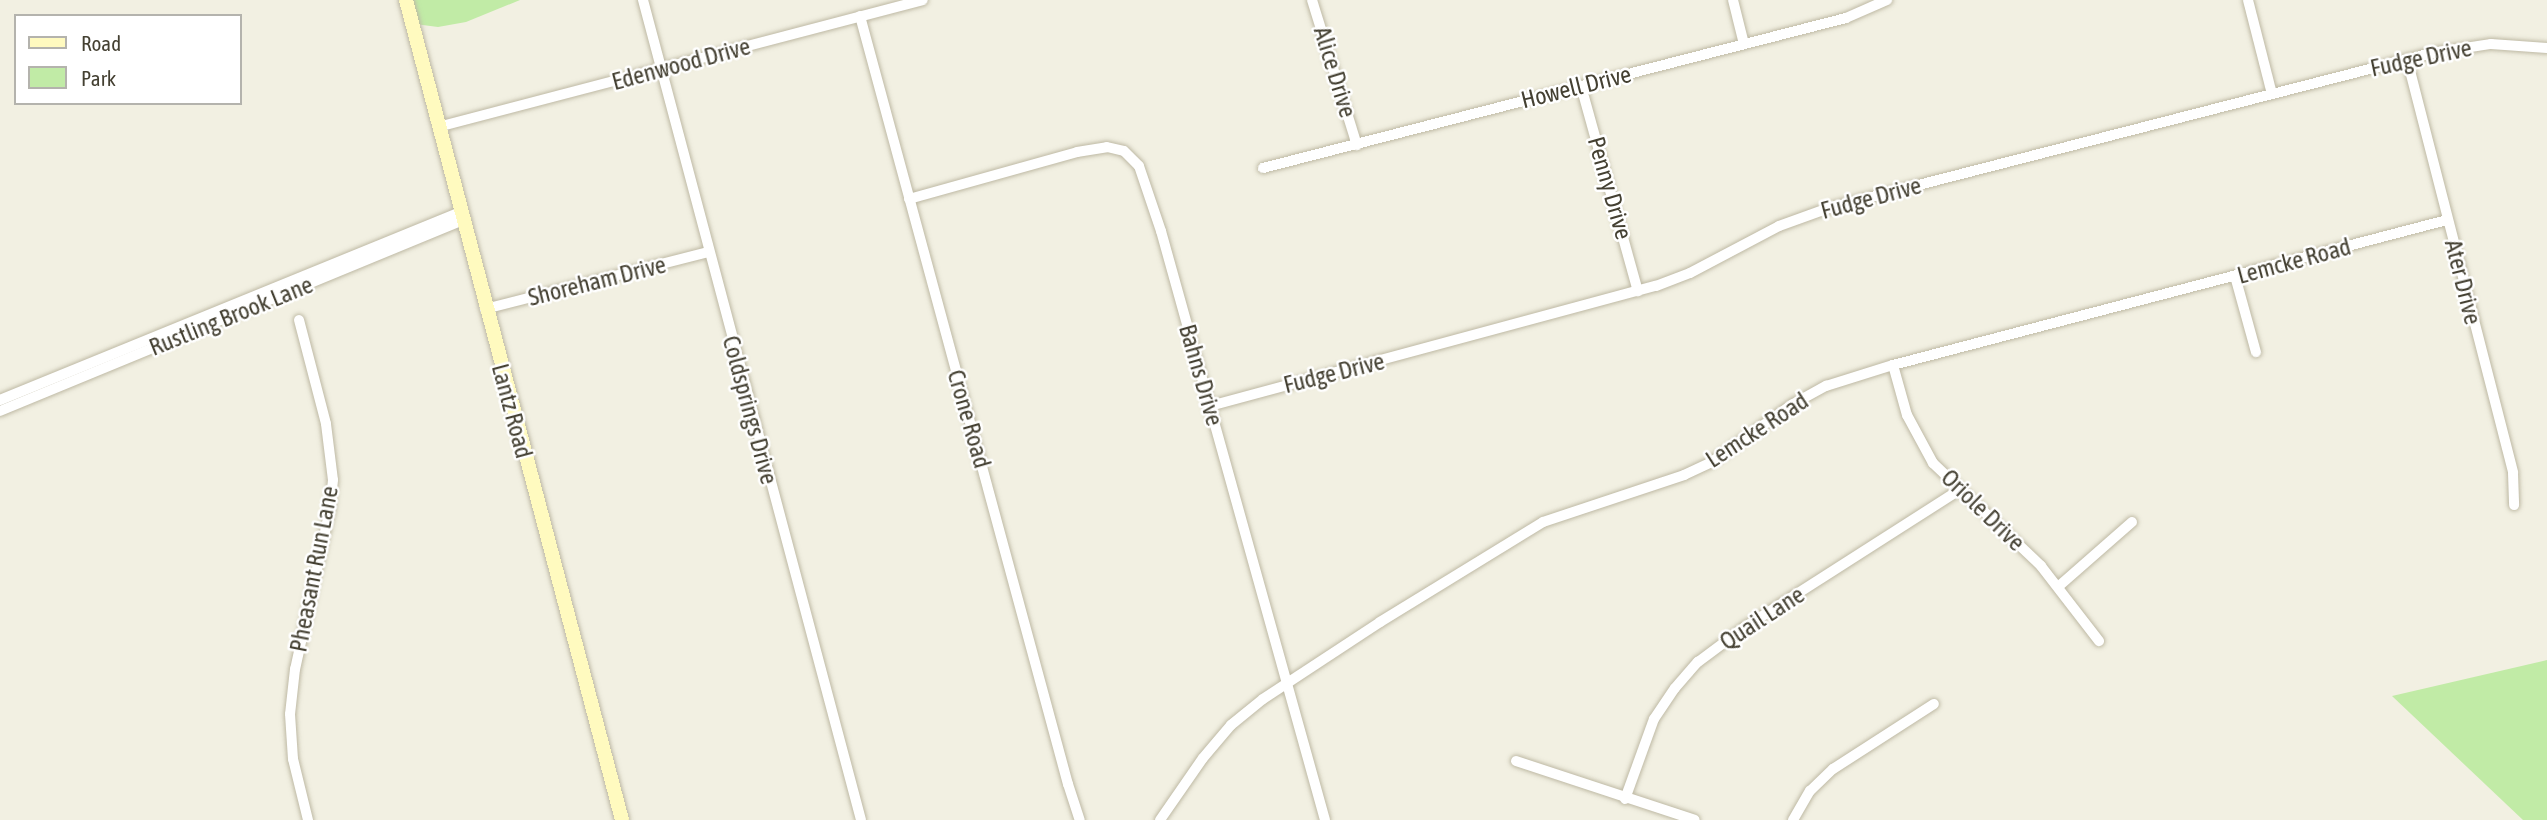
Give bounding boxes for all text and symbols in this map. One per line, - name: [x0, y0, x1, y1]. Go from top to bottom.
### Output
- legend: [14, 14, 242, 105]
- street label: Alice Drive: [1308, 23, 1362, 121]
- text: Road: [81, 31, 121, 55]
- street label: Edenwood Drive: [609, 32, 753, 96]
- street label: Fudge Drive: [2368, 33, 2474, 83]
- street label: Howell Drive: [1518, 59, 1634, 115]
- text: Park: [81, 66, 116, 90]
- street label: Penny Drive: [1582, 133, 1638, 243]
- street label: Fudge Drive: [1818, 171, 1924, 225]
- street label: Lemcke Road: [2234, 232, 2354, 290]
- street label: Ater Drive: [2439, 237, 2487, 327]
- street label: Shoreham Drive: [525, 250, 669, 312]
- street label: Rustling Brook Lane: [145, 270, 317, 362]
- street label: Bahns Drive: [1173, 321, 1229, 429]
- street label: Coldsprings Drive: [716, 333, 784, 487]
- street label: Fudge Drive: [1281, 347, 1387, 399]
- street label: Lantz Road: [486, 361, 538, 461]
- street label: Crone Road: [941, 367, 997, 471]
- street label: Lemcke Road: [1700, 386, 1814, 474]
- street label: Oriole Drive: [1935, 463, 2031, 557]
- street label: Pheasant Run Lane: [284, 484, 344, 654]
- street label: Quail Lane: [1714, 580, 1810, 656]

